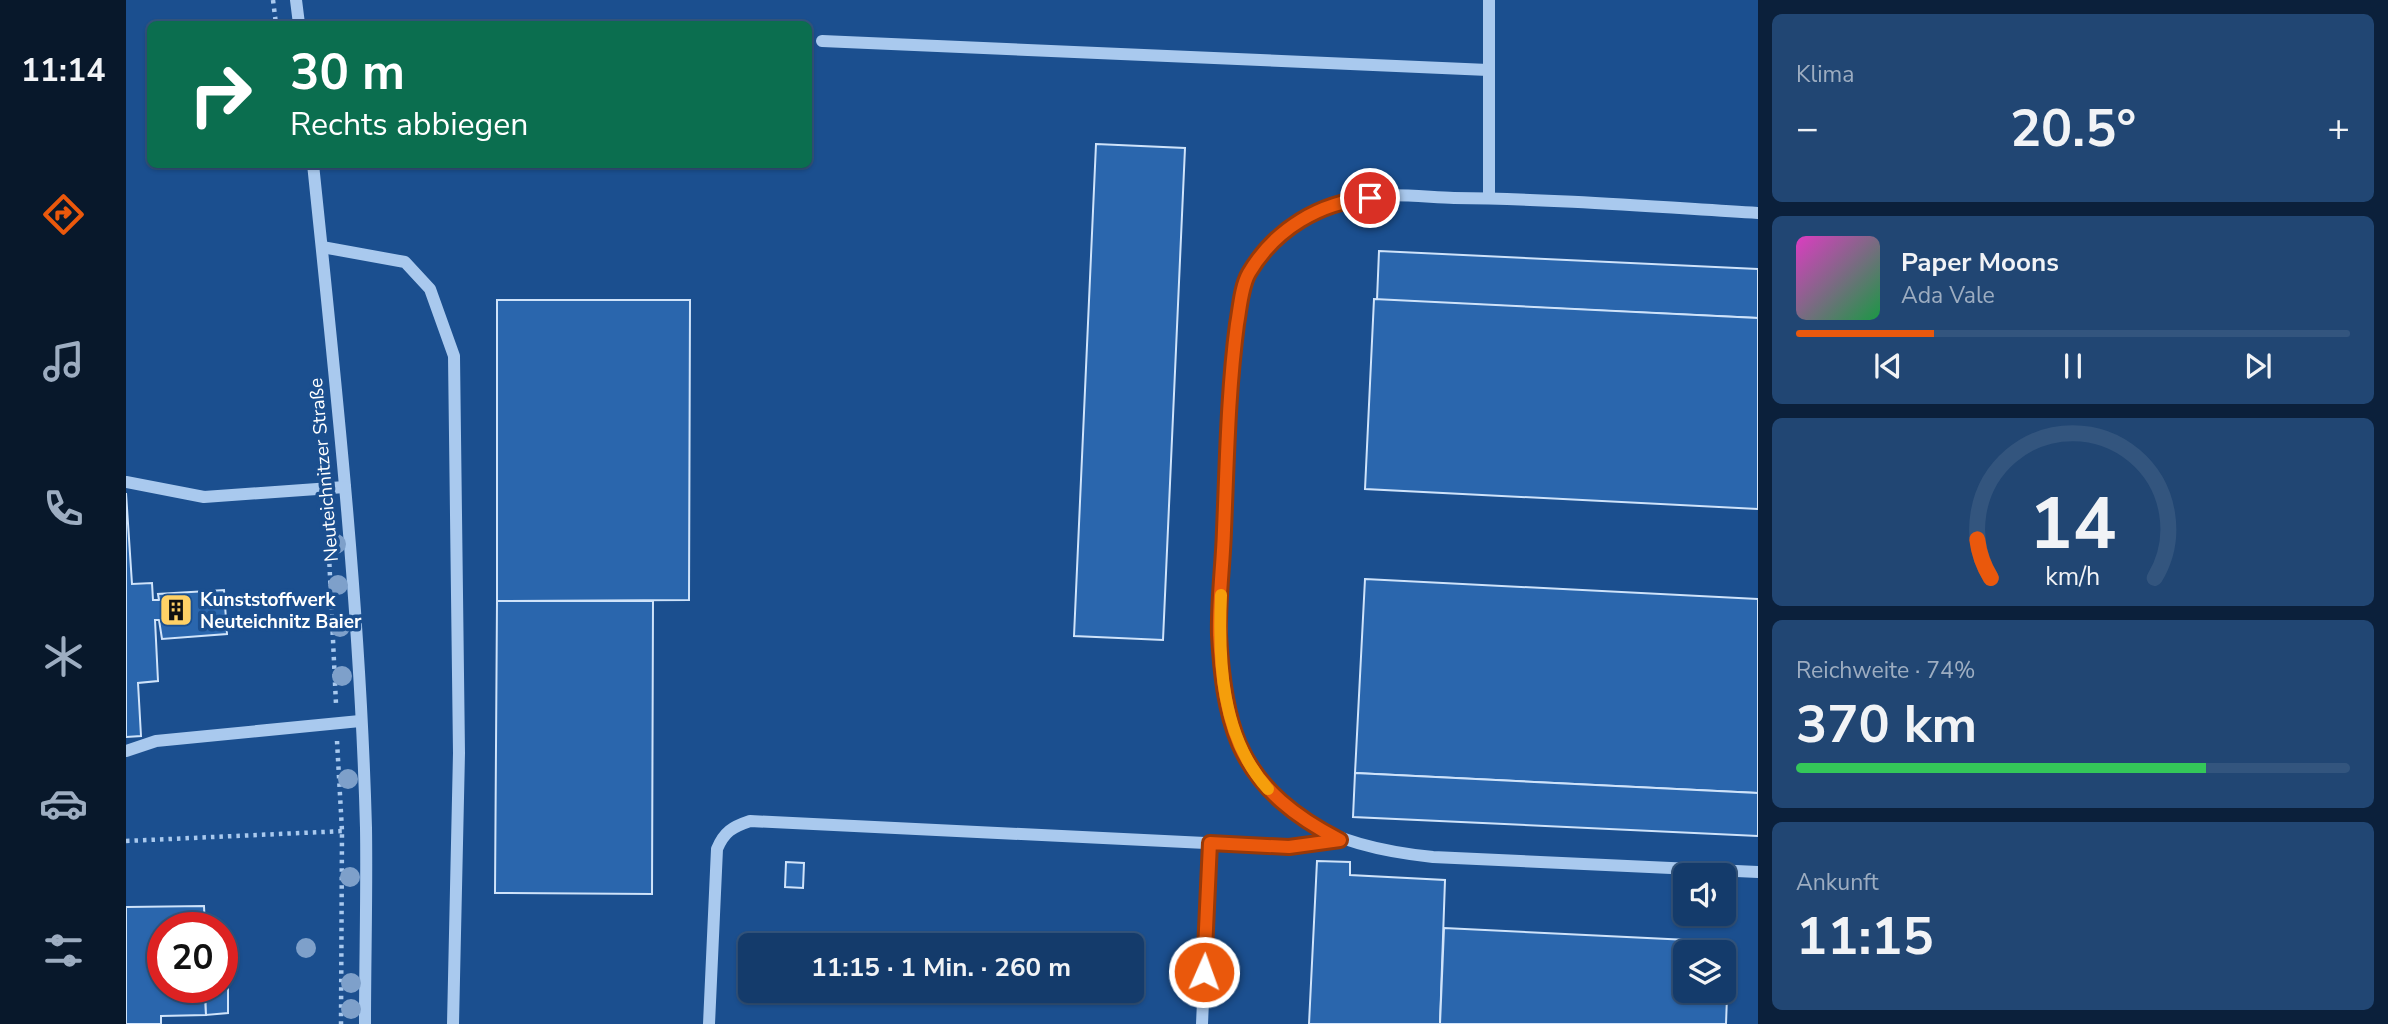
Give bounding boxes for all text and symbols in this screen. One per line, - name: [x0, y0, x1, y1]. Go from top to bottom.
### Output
- text: 30 m: [290, 39, 405, 106]
- text: 11:14: [21, 49, 105, 92]
- icon: right: [175, 49, 266, 140]
- text: Klima: [1796, 59, 1854, 90]
- text: 20.5°: [2010, 93, 2136, 164]
- text: Rechts abbiegen: [290, 103, 529, 146]
- text: −: [1796, 103, 1819, 154]
- text: +: [2327, 103, 2350, 154]
- pin: [1340, 168, 1400, 228]
- icon: arrive: [1351, 179, 1389, 217]
- icon: directions: [39, 190, 88, 239]
- text: Paper Moons: [1901, 245, 2059, 280]
- text: Ada Vale: [1901, 280, 1995, 311]
- icon: music: [39, 337, 88, 386]
- icon: previous: [1869, 347, 1907, 385]
- icon: pause: [2054, 347, 2092, 385]
- icon: next: [2239, 347, 2277, 385]
- street label: Neuteichnitzer Straße: [303, 377, 345, 563]
- text: 14: [2029, 474, 2117, 574]
- icon: phone: [39, 484, 88, 533]
- text: km/h: [2045, 560, 2101, 594]
- place label: Kunststoffwerk Neuteichnitz Baier: [200, 587, 362, 635]
- building icon: Kunststoffwerk Neuteichnitz Baier: [157, 591, 195, 629]
- icon: climate: [39, 632, 88, 681]
- text: Reichweite · 74%: [1796, 655, 1975, 686]
- text: 370 km: [1796, 689, 1977, 760]
- icon: car: [39, 779, 88, 828]
- map controls: [1673, 863, 1736, 1003]
- button: sound: [1673, 863, 1736, 926]
- text: Ankunft: [1796, 867, 1878, 898]
- text: 11:15: [1796, 901, 1934, 972]
- speed limit sign: 20: [147, 912, 238, 1003]
- icon: filters: [39, 926, 88, 975]
- position arrow: [1167, 935, 1241, 1009]
- button: layers: [1673, 940, 1736, 1003]
- text: 11:15 · 1 Min. · 260 m: [811, 950, 1071, 985]

